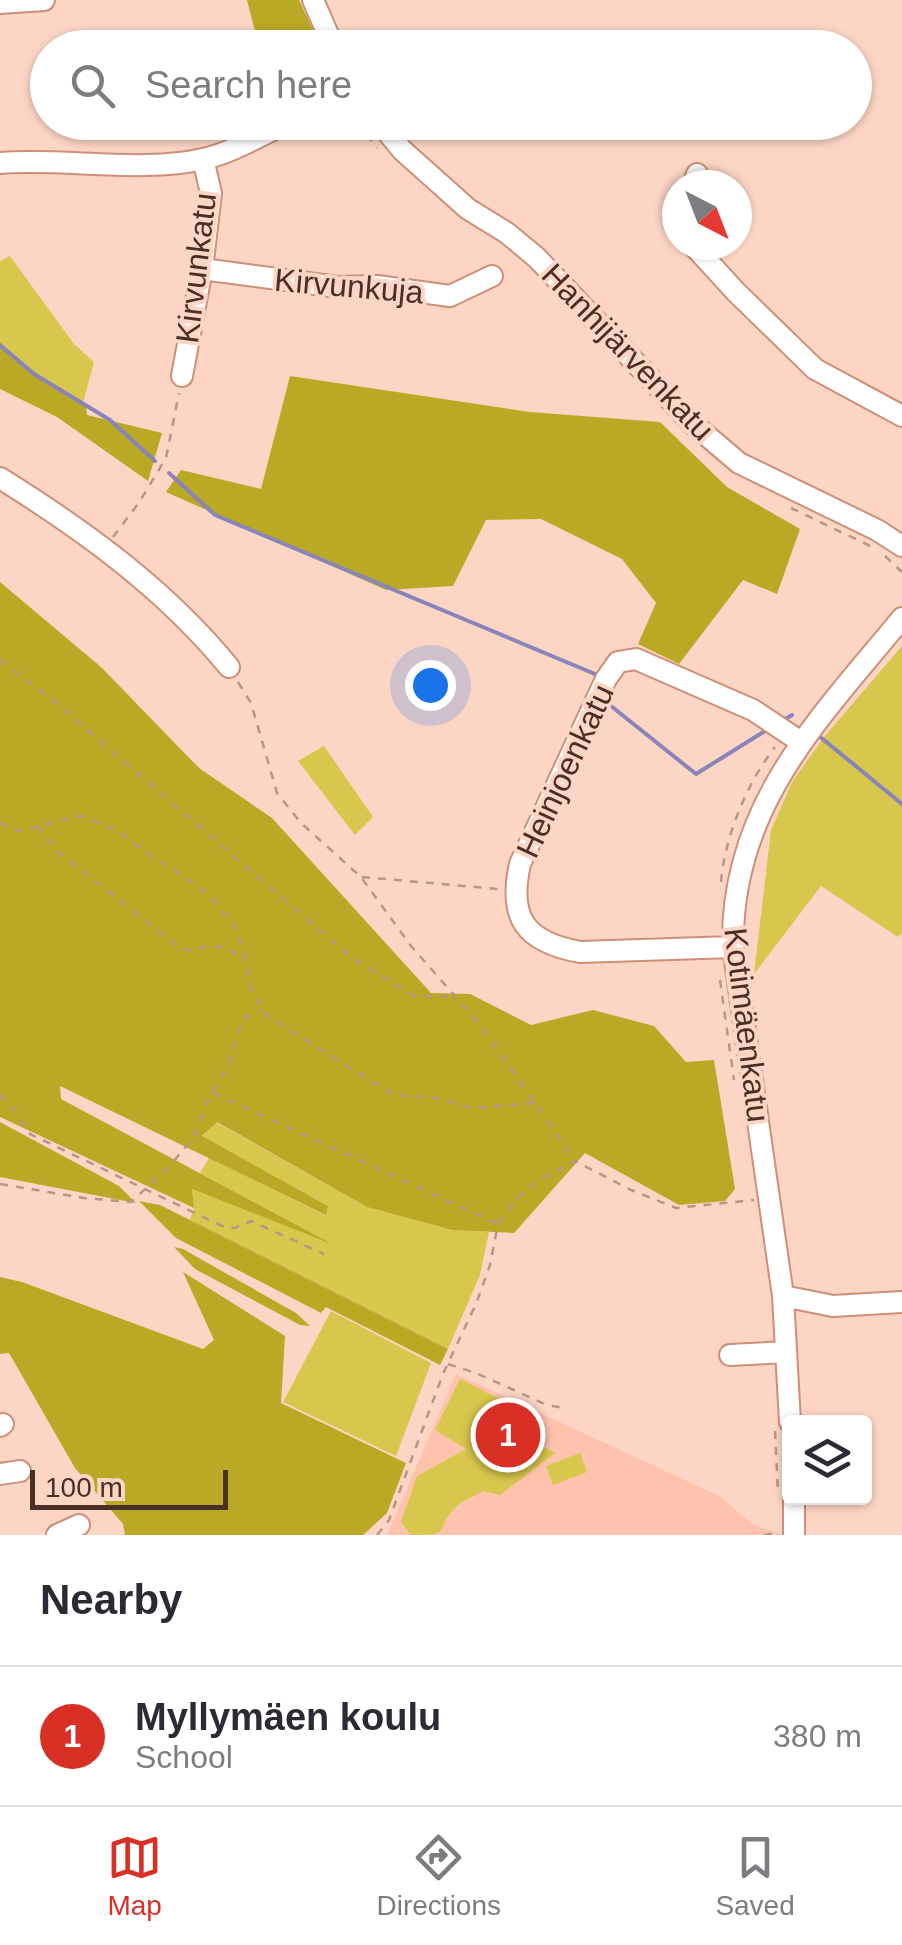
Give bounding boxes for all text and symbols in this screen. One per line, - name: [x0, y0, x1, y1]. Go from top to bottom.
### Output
- search box: [30, 30, 872, 140]
- icon: search: [65, 58, 120, 113]
- text: Search here: [145, 64, 352, 106]
- north arrow: [662, 170, 752, 260]
- street label: Kirvunkatu: [169, 191, 223, 345]
- street label: Hanhijärvenkatu: [535, 256, 721, 448]
- street label: Kirvunkuja: [273, 262, 425, 310]
- your location: [405, 660, 456, 711]
- street label: Heinjoenkatu: [509, 679, 621, 863]
- street label: Kotimäenkatu: [717, 926, 777, 1124]
- pin: 1: [476, 1398, 540, 1472]
- map controls: [782, 1415, 872, 1505]
- button: layers: [782, 1415, 872, 1505]
- scale bar: [30, 1465, 228, 1510]
- text: 100 m: [45, 1472, 123, 1503]
- text: Nearby: [40, 1576, 182, 1623]
- text: Myllymäen koulu: [135, 1696, 441, 1738]
- text: 1: [64, 1718, 81, 1754]
- text: 380 m: [773, 1718, 862, 1754]
- text: School: [135, 1739, 233, 1775]
- tab: Map: [107, 1830, 162, 1922]
- tab: Directions: [377, 1830, 501, 1922]
- tab: Saved: [715, 1830, 795, 1922]

